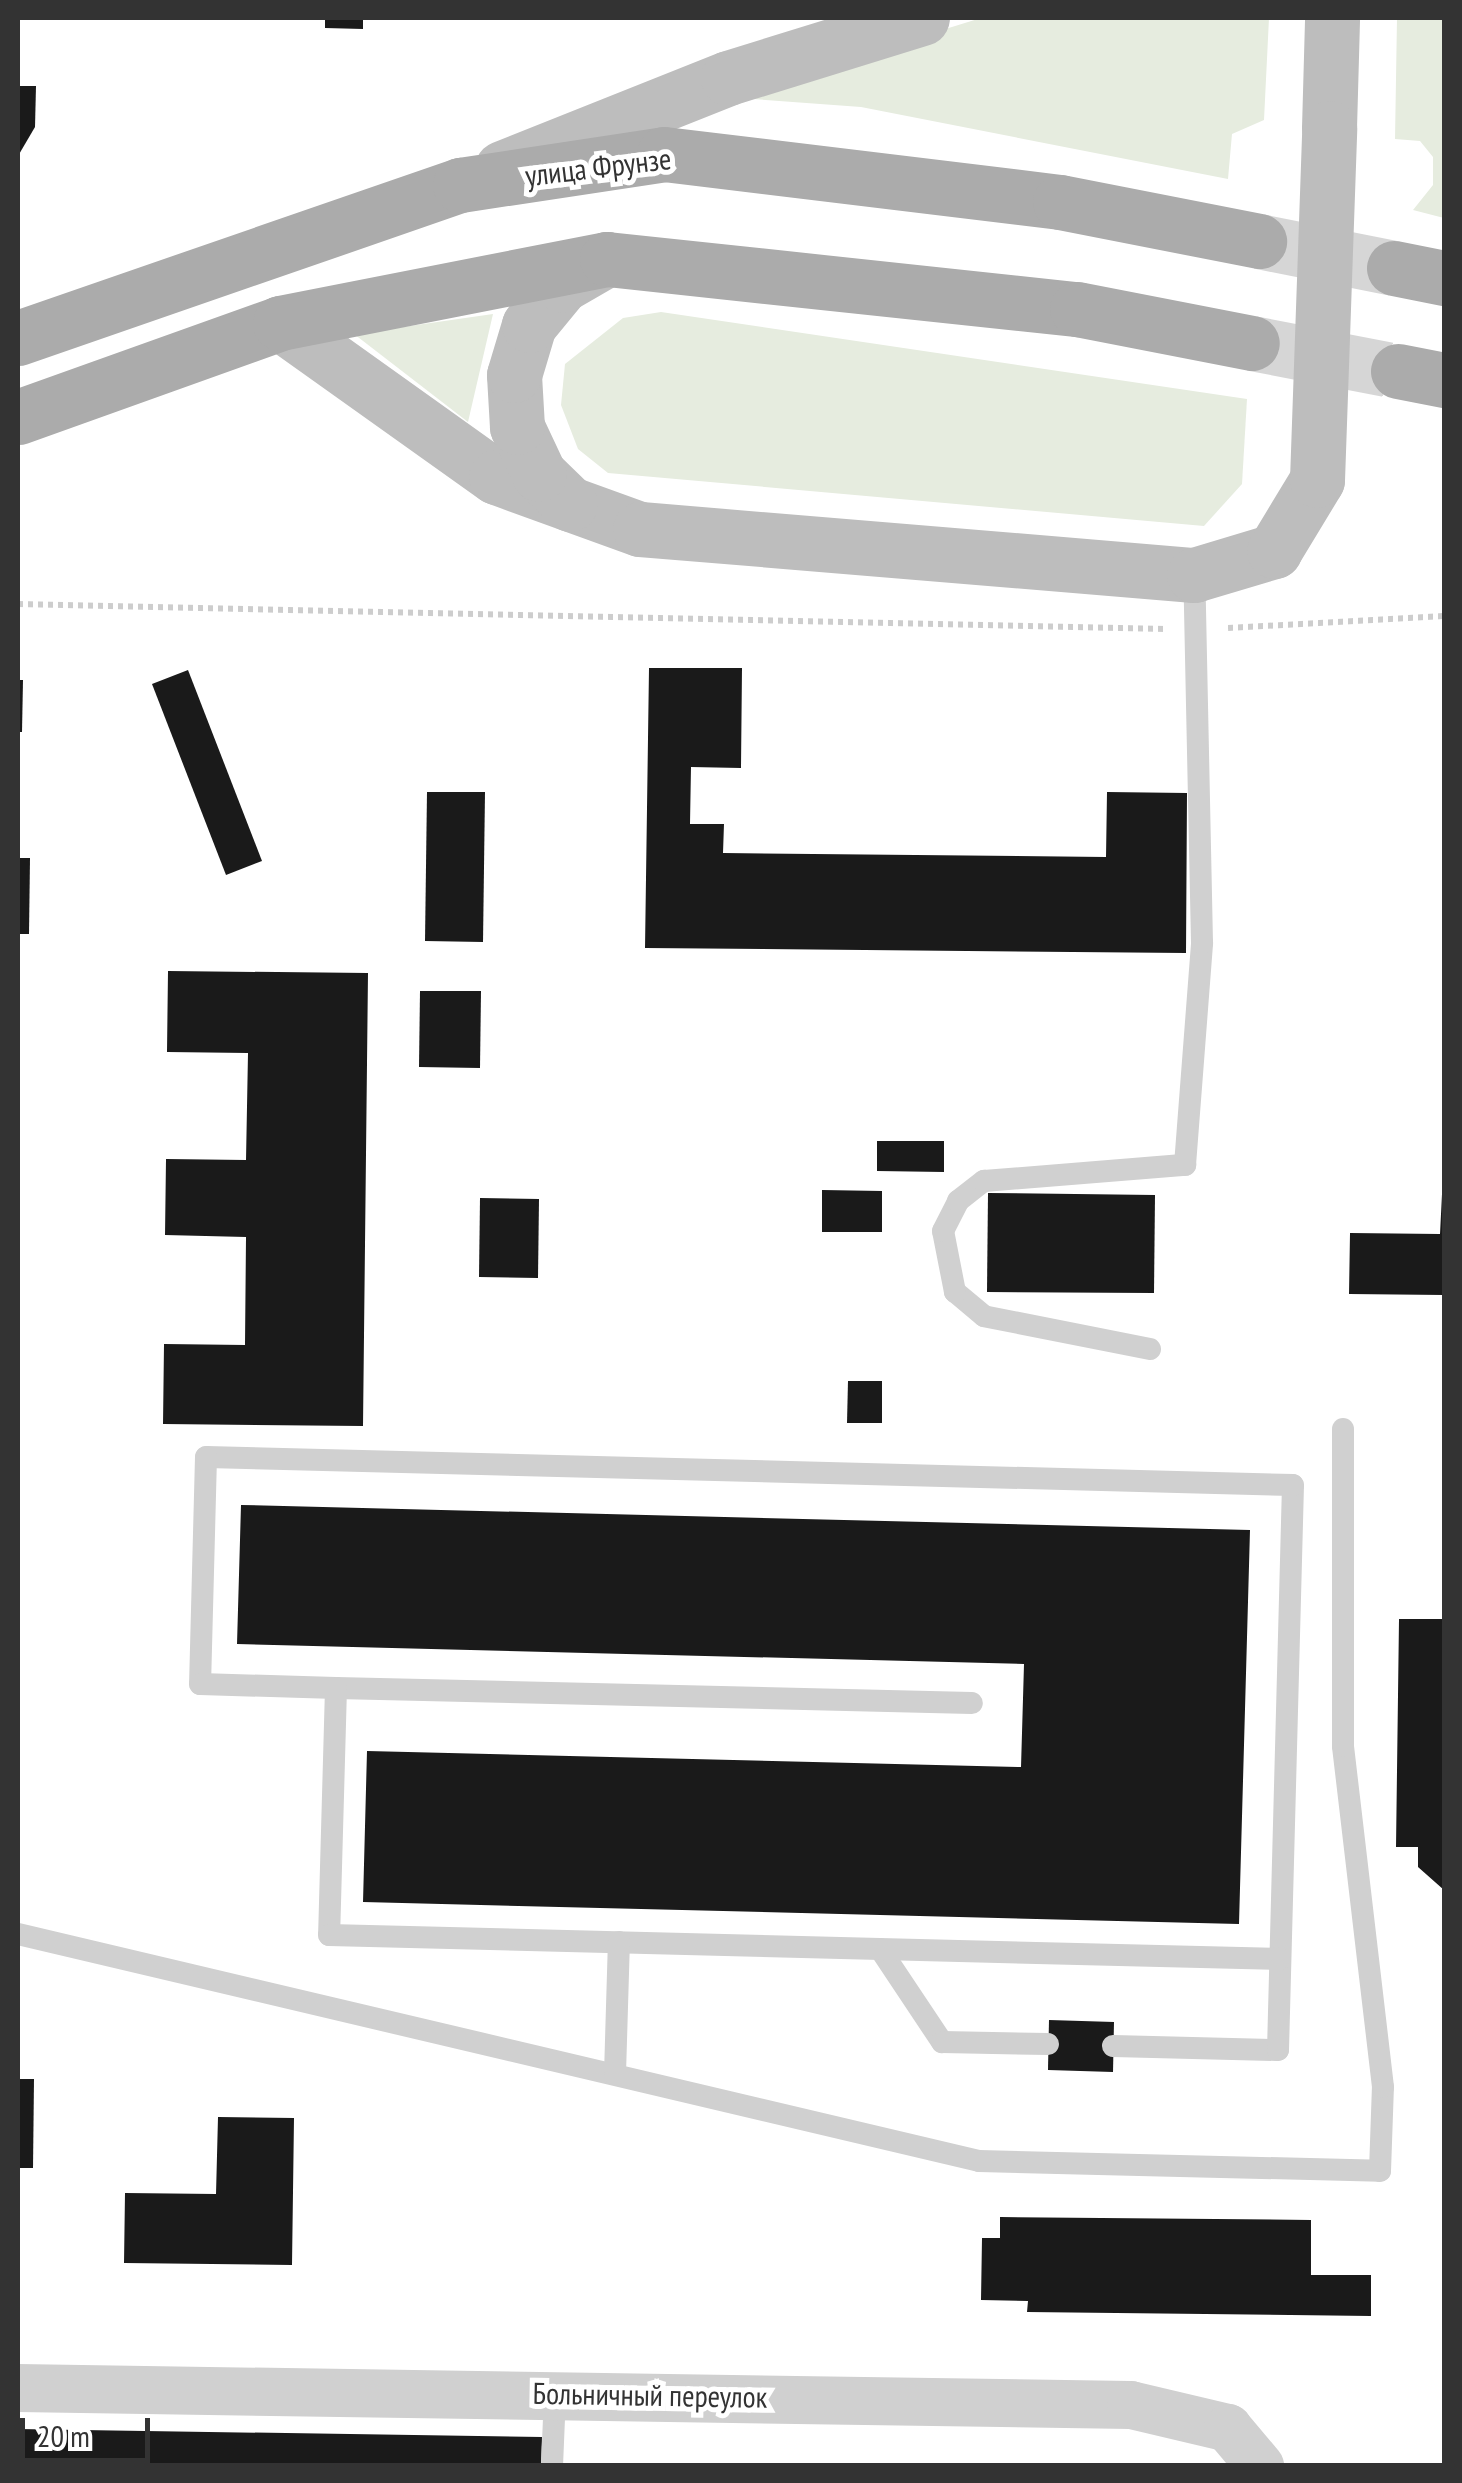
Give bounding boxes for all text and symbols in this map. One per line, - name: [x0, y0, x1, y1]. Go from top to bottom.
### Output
- street label: улица Фрунзе: [523, 140, 673, 194]
- street label: Больничный переулок: [532, 2375, 768, 2415]
- scale bar: [25, 2398, 155, 2460]
- text: 20 m: [37, 2416, 90, 2455]

